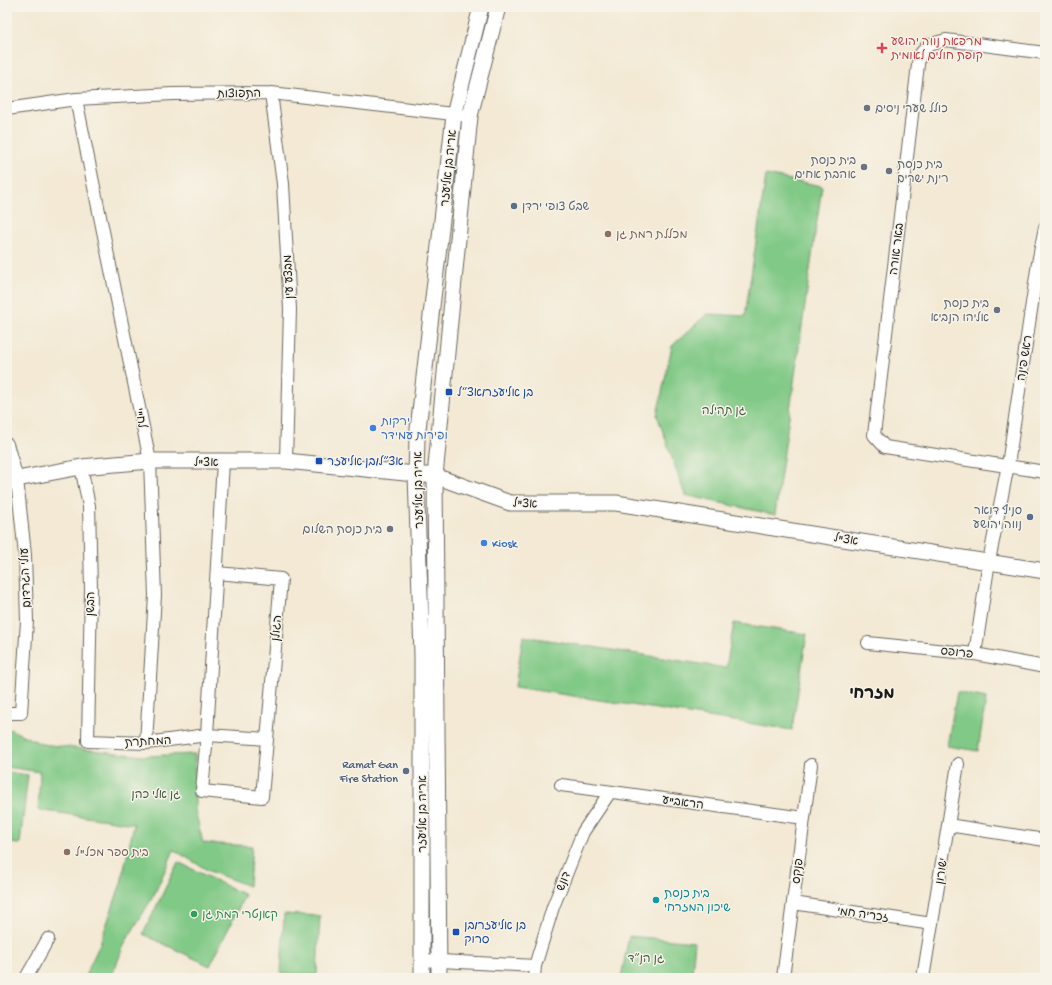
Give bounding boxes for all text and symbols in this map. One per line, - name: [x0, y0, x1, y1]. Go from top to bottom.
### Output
- place label: מרפאת נווה יהושע קופת חולים לאומית: [890, 36, 983, 64]
- marker: מרפאת נווה יהושע קופת חולים לאומית: [876, 42, 888, 54]
- street label: התפוצות: [216, 88, 261, 102]
- place label: כולל שערי ניסים: [875, 102, 948, 117]
- marker: כולל שערי ניסים: [862, 103, 872, 113]
- street label: אריה בן אליעזר: [438, 129, 461, 207]
- place label: בית כנסת אהבת אחים: [794, 155, 856, 183]
- place label: בית כנסת רינת ישרים: [897, 159, 949, 187]
- marker: בית כנסת אהבת אחים: [859, 162, 869, 172]
- marker: בית כנסת רינת ישרים: [884, 166, 894, 176]
- place label: שבט צופי ירדן: [522, 200, 589, 215]
- marker: שבט צופי ירדן: [509, 201, 519, 211]
- street label: באר אורה: [888, 222, 908, 276]
- place label: מכללת רמת גן: [616, 228, 688, 243]
- marker: מכללת רמת גן: [603, 229, 613, 239]
- street label: מבצע עין: [282, 254, 298, 300]
- place label: בית כנסת אליהו הנביא: [930, 298, 989, 326]
- marker: בית כנסת אליהו הנביא: [992, 305, 1002, 315]
- street label: ראש פינה: [1015, 334, 1037, 382]
- place label: בן אליעזר/אצ״ל: [457, 386, 533, 401]
- marker: בן אליעזר/אצ״ל: [444, 387, 454, 397]
- park label: גן תהילה: [702, 404, 747, 419]
- street label: לח"י: [130, 407, 149, 431]
- place label: ירקות ופירות עמידר: [380, 416, 448, 444]
- marker: ירקות ופירות עמידר: [368, 423, 378, 433]
- street label: אריה בן אליעזר: [411, 451, 428, 529]
- place label: אצ״ל/בן אליעזר: [327, 455, 403, 470]
- street label: אצ"ל: [194, 456, 218, 471]
- marker: אצ״ל/בן אליעזר: [314, 456, 324, 466]
- street label: אצ"ל: [512, 497, 538, 512]
- place label: סניף דואר נווה יהושע: [973, 504, 1022, 533]
- marker: סניף דואר נווה יהושע: [1025, 512, 1035, 522]
- place label: בית כנסת השלום: [302, 523, 382, 538]
- marker: בית כנסת השלום: [385, 524, 395, 534]
- street label: אצ"ל: [832, 531, 859, 550]
- marker: Kiosk: [479, 538, 489, 548]
- place label: Kiosk: [492, 538, 519, 552]
- street label: עולי הגרדום: [17, 547, 36, 608]
- street label: הבשן: [85, 591, 99, 617]
- street label: הגולן: [269, 614, 286, 642]
- street label: פרופס: [940, 645, 974, 663]
- district label: מזרחי: [849, 686, 895, 705]
- street label: המחתרת: [124, 735, 172, 751]
- place label: Ramat Gan Fire Station: [338, 759, 398, 787]
- marker: Ramat Gan Fire Station: [401, 766, 411, 776]
- street label: אריה בן אליעזר: [416, 775, 431, 853]
- park label: גן אלי כהן: [131, 788, 181, 803]
- street label: הראב"ע: [661, 794, 704, 814]
- place label: בית ספר מכל"ל: [75, 846, 149, 861]
- marker: בית ספר מכל"ל: [62, 847, 72, 857]
- street label: ישורון: [934, 857, 952, 886]
- street label: פנקס: [790, 858, 807, 885]
- street label: דונש: [555, 870, 575, 894]
- place label: בית כנסת שיכון המזרחי: [664, 888, 731, 916]
- marker: בית כנסת שיכון המזרחי: [651, 895, 661, 905]
- street label: זכריה חמי: [836, 905, 889, 927]
- place label: קאנטרי רמת גן: [202, 908, 278, 923]
- marker: קאנטרי רמת גן: [189, 909, 199, 919]
- place label: בן אליעזר/בן סרוק: [464, 919, 526, 948]
- marker: בן אליעזר/בן סרוק: [451, 927, 461, 937]
- park label: גן הנ״ד: [628, 953, 665, 967]

